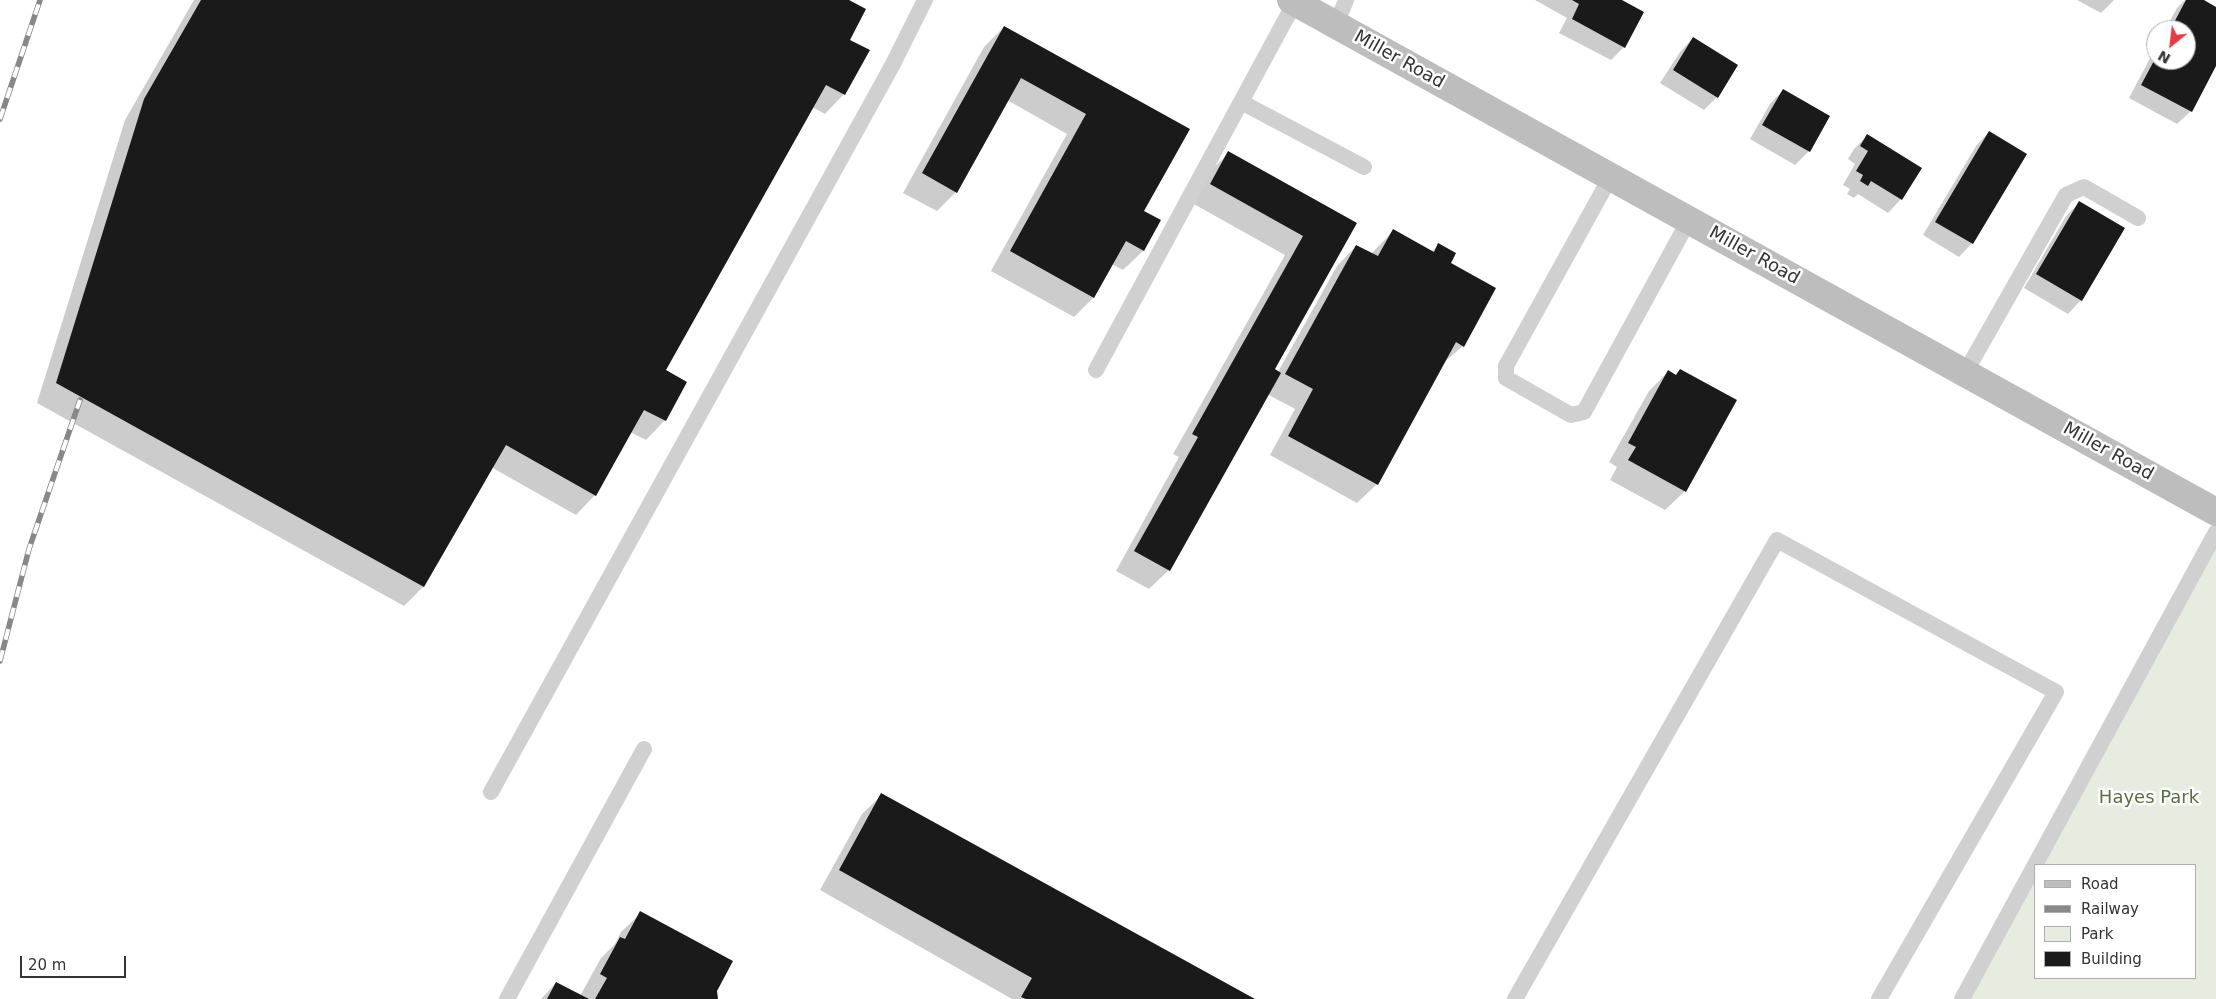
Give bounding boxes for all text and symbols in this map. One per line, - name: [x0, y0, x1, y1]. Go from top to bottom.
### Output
- north arrow: [2146, 20, 2196, 70]
- street label: Miller Road: [1350, 26, 1448, 94]
- text: N: [2155, 47, 2173, 67]
- street label: Miller Road: [1705, 222, 1803, 290]
- street label: Miller Road: [2059, 418, 2157, 486]
- park label: Hayes Park: [2099, 787, 2199, 809]
- legend: [2034, 864, 2196, 979]
- text: Road: [2081, 875, 2119, 893]
- text: Railway: [2081, 900, 2139, 918]
- text: Park: [2081, 925, 2113, 943]
- scale bar: [22, 946, 129, 978]
- text: Building: [2081, 950, 2142, 968]
- text: 20 m: [28, 956, 66, 974]

